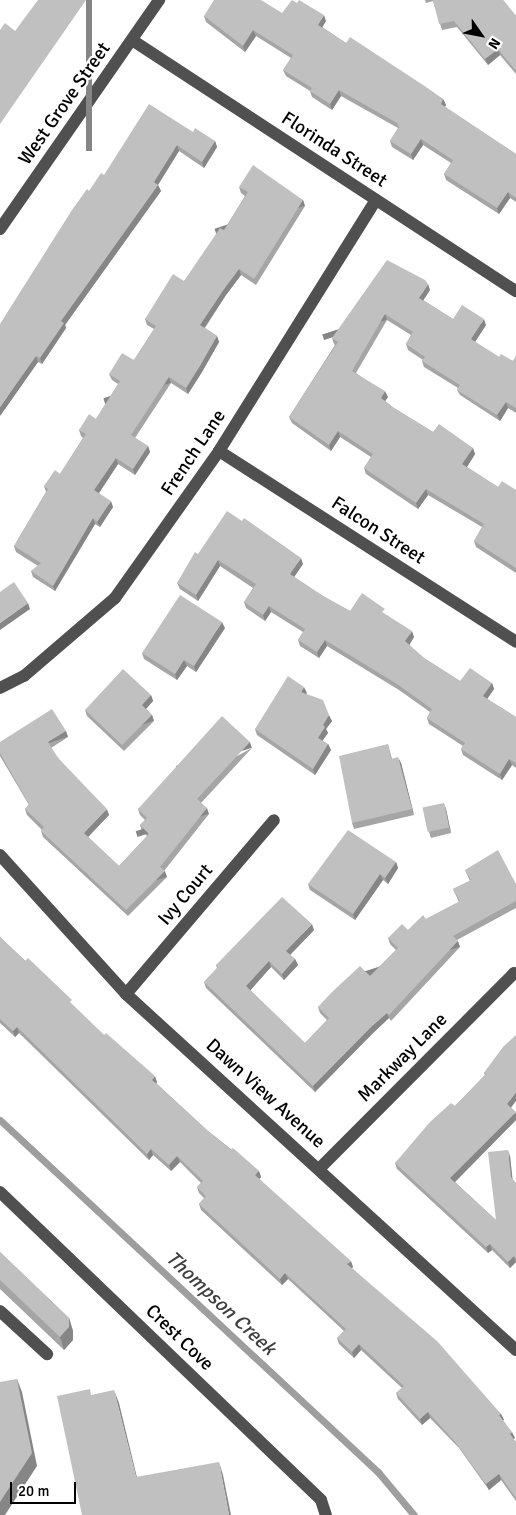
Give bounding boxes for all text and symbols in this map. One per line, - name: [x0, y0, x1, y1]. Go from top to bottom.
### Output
- north arrow: [456, 10, 506, 60]
- text: N: [484, 35, 504, 52]
- street label: West Grove Street: [14, 38, 116, 170]
- street label: Florinda Street: [277, 107, 391, 193]
- street label: French Lane: [157, 406, 231, 500]
- street label: Falcon Street: [327, 492, 429, 570]
- street label: Ivy Court: [154, 860, 218, 930]
- street label: Markway Lane: [354, 1009, 452, 1107]
- street label: Dawn View Avenue: [201, 1035, 329, 1153]
- water label: Thompson Creek: [161, 1246, 281, 1360]
- street label: Crest Cove: [140, 1300, 218, 1376]
- scale bar: [12, 1472, 79, 1504]
- text: 20 m: [18, 1482, 49, 1500]

